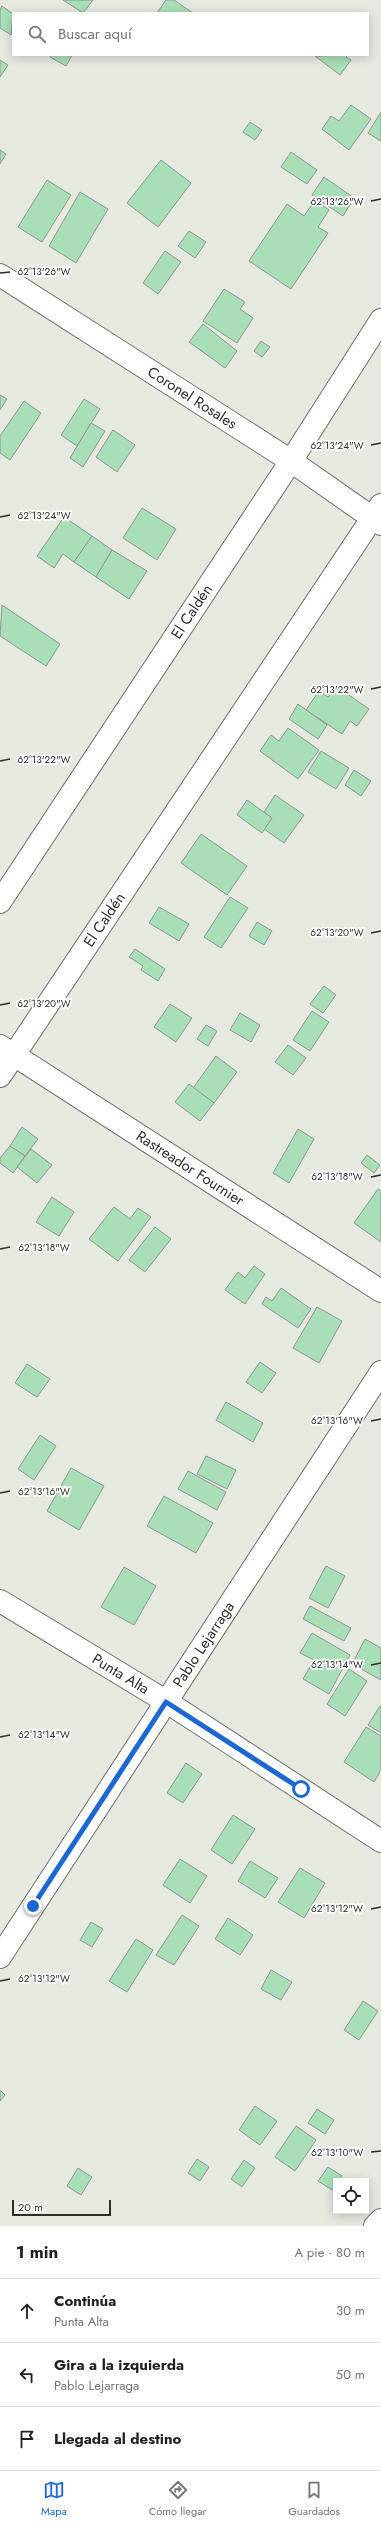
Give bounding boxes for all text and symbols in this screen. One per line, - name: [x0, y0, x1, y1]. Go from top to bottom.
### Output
- search box: [12, 12, 369, 56]
- icon: search: [26, 23, 48, 45]
- text: Buscar aquí: [58, 23, 132, 45]
- text: 62°13'26"W: [310, 194, 364, 209]
- text: 62°13'26"W: [17, 264, 71, 279]
- street label: Coronel Rosales: [143, 361, 241, 435]
- text: 62°13'24"W: [310, 438, 364, 453]
- text: 62°13'24"W: [17, 508, 71, 523]
- street label: El Caldén: [166, 580, 218, 643]
- text: 62°13'22"W: [311, 682, 364, 697]
- text: 62°13'22"W: [18, 752, 71, 767]
- street label: El Caldén: [78, 888, 131, 951]
- text: 62°13'20"W: [310, 925, 364, 940]
- text: 62°13'20"W: [17, 996, 71, 1011]
- street label: Rastreador Fournier: [132, 1125, 249, 1212]
- text: 62°13'18"W: [311, 1169, 363, 1184]
- text: 62°13'18"W: [18, 1240, 70, 1255]
- text: 62°13'16"W: [311, 1413, 363, 1428]
- text: 62°13'16"W: [18, 1484, 70, 1499]
- street label: Pablo Lejarraga: [167, 1597, 240, 1692]
- street label: Punta Alta: [88, 1648, 153, 1700]
- text: 62°13'14"W: [311, 1657, 363, 1672]
- text: 62°13'14"W: [18, 1727, 70, 1742]
- route start: [292, 1780, 310, 1798]
- route end: [24, 1897, 42, 1915]
- text: 62°13'12"W: [311, 1901, 363, 1916]
- text: 62°13'12"W: [18, 1971, 70, 1986]
- text: 62°13'10"W: [311, 2145, 363, 2160]
- map controls: [333, 2178, 369, 2214]
- button: locate: [333, 2178, 369, 2214]
- scale bar: [12, 2198, 111, 2217]
- text: 20 m: [18, 2199, 43, 2215]
- text: 1 min: [16, 2240, 58, 2264]
- text: A pie · 80 m: [294, 2243, 365, 2262]
- text: Continúa: [54, 2290, 116, 2312]
- icon: ahead: [16, 2300, 38, 2322]
- text: 30 m: [336, 2301, 365, 2320]
- text: Punta Alta: [54, 2312, 109, 2331]
- text: Gira a la izquierda: [54, 2354, 184, 2376]
- icon: left: [16, 2364, 38, 2386]
- text: 50 m: [336, 2365, 365, 2384]
- text: Pablo Lejarraga: [54, 2376, 139, 2395]
- icon: arrive: [16, 2428, 38, 2450]
- text: Llegada al destino: [54, 2428, 181, 2450]
- tab: Mapa: [41, 2479, 67, 2519]
- tab: Cómo llegar: [149, 2479, 206, 2519]
- tab: Guardados: [288, 2479, 340, 2519]

